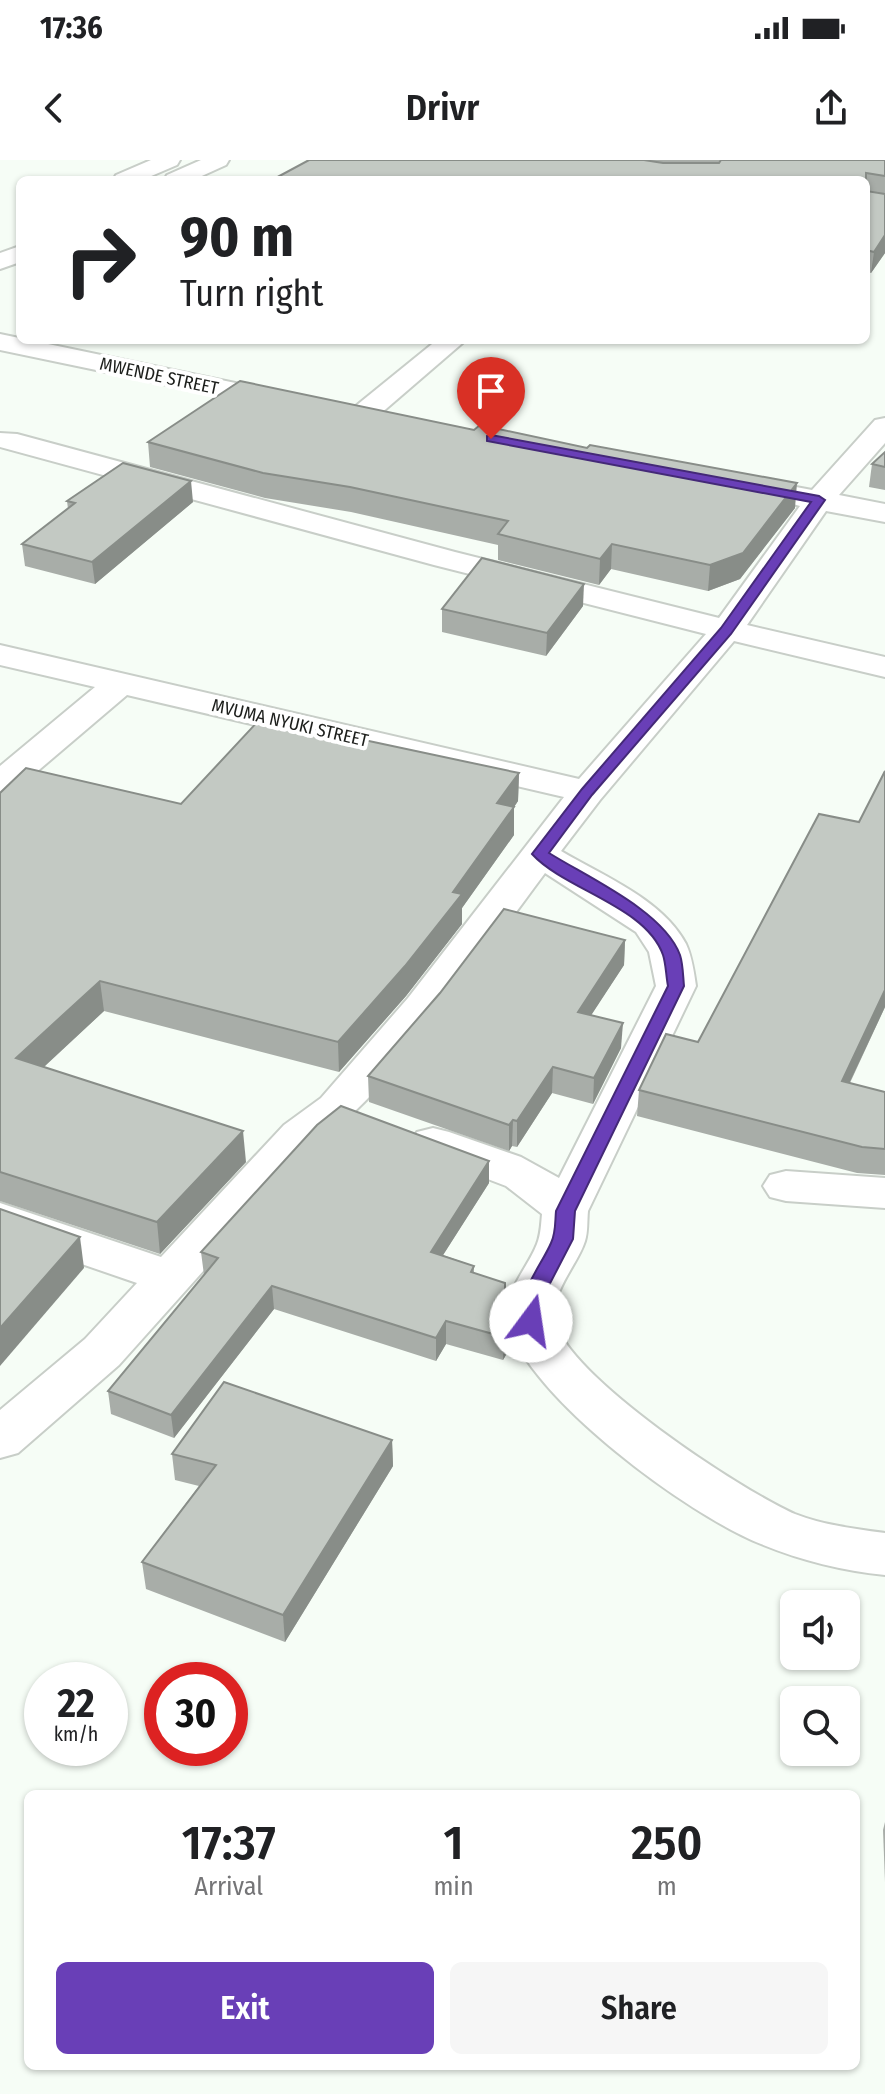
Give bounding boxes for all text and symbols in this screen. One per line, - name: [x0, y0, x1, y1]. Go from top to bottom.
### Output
- text: 17:36: [40, 10, 103, 46]
- icon: back: [32, 86, 76, 130]
- text: Drivr: [406, 86, 479, 130]
- icon: share: [809, 86, 853, 130]
- text: 90 m: [180, 204, 294, 271]
- icon: right: [48, 208, 152, 312]
- text: Turn right: [180, 272, 323, 316]
- street label: MWENDE STREET: [98, 353, 221, 399]
- pin: [457, 357, 525, 439]
- icon: arrive: [469, 369, 513, 413]
- street label: MVUMA NYUKI STREET: [210, 694, 371, 752]
- position arrow: [489, 1279, 573, 1363]
- map controls: [780, 1590, 860, 1766]
- button: sound: [780, 1590, 860, 1670]
- speed limit sign: 30: [144, 1662, 248, 1766]
- text: 22: [57, 1680, 95, 1728]
- button: search: [780, 1686, 860, 1766]
- text: km/h: [54, 1722, 98, 1746]
- text: 17:37: [182, 1814, 276, 1872]
- text: 1: [444, 1814, 463, 1872]
- text: 250: [631, 1814, 702, 1872]
- text: Arrival: [194, 1871, 263, 1902]
- text: min: [433, 1871, 474, 1902]
- text: m: [657, 1871, 677, 1902]
- button: Exit: [56, 1962, 434, 2054]
- button: Share: [450, 1962, 828, 2054]

